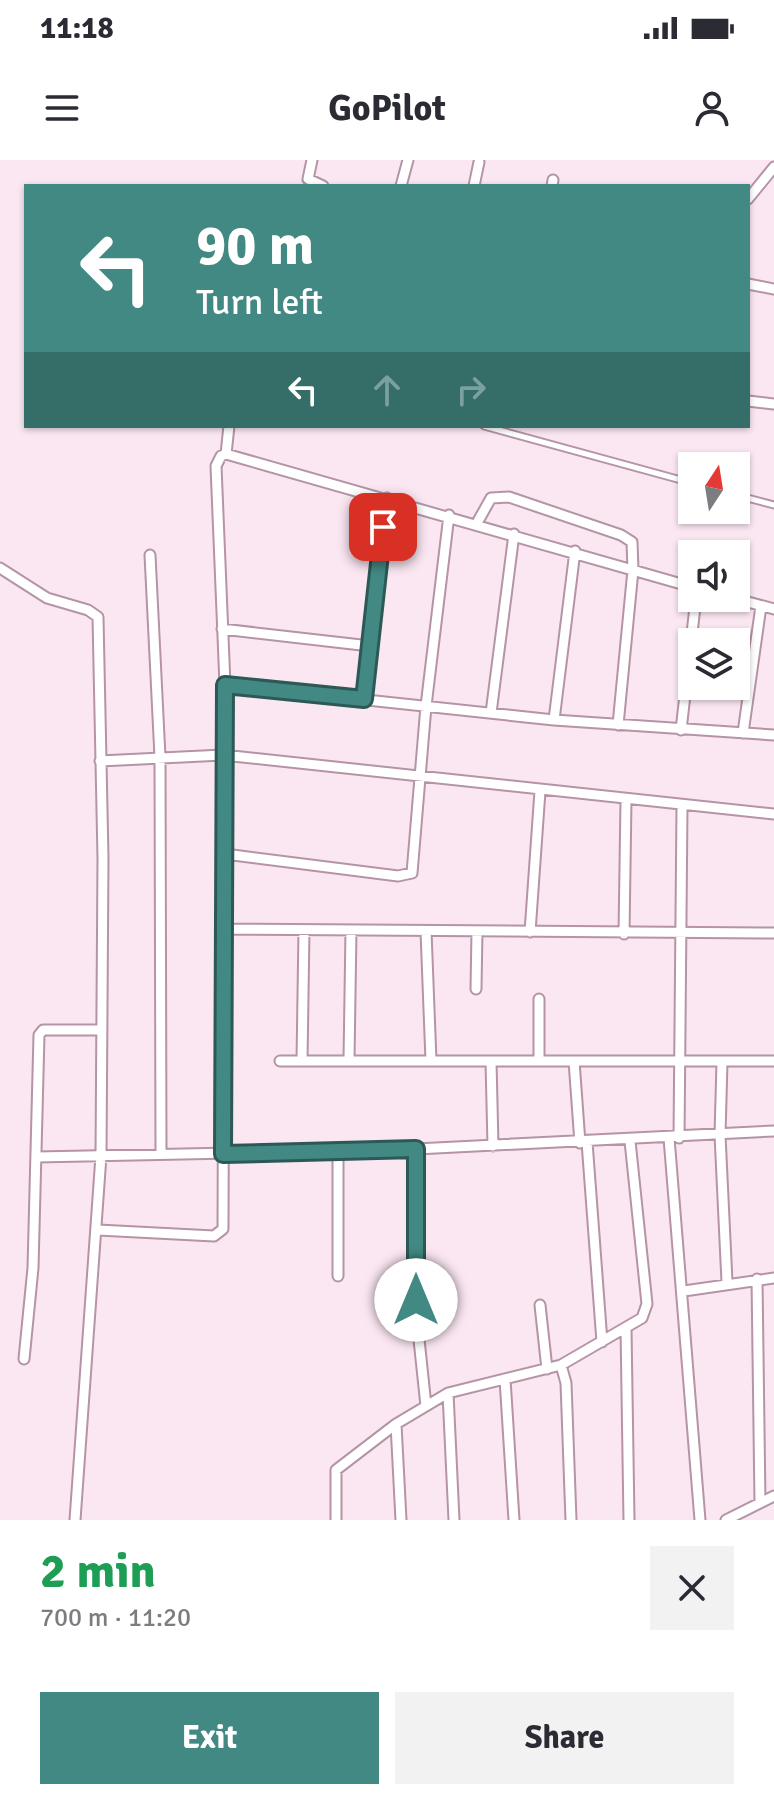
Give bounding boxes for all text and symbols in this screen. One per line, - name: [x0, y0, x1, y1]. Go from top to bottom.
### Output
- text: 11:18: [40, 10, 114, 47]
- icon: menu: [40, 86, 84, 130]
- text: GoPilot: [328, 86, 446, 131]
- icon: person: [690, 86, 734, 130]
- text: 90 m: [196, 211, 314, 280]
- icon: left: [64, 216, 168, 320]
- text: Turn left: [196, 280, 323, 325]
- icon: left: [281, 368, 325, 412]
- icon: ahead: [365, 368, 409, 412]
- icon: right: [449, 368, 493, 412]
- north arrow: [678, 452, 750, 524]
- map controls: [678, 452, 750, 700]
- pin: [349, 493, 417, 561]
- icon: arrive: [361, 505, 405, 549]
- button: sound: [678, 540, 750, 612]
- button: layers: [678, 628, 750, 700]
- position arrow: [374, 1258, 458, 1342]
- text: 2 min: [40, 1542, 156, 1601]
- button: close: [650, 1546, 734, 1630]
- text: 700 m · 11:20: [40, 1602, 191, 1634]
- button: Exit: [40, 1692, 379, 1784]
- button: Share: [395, 1692, 734, 1784]

